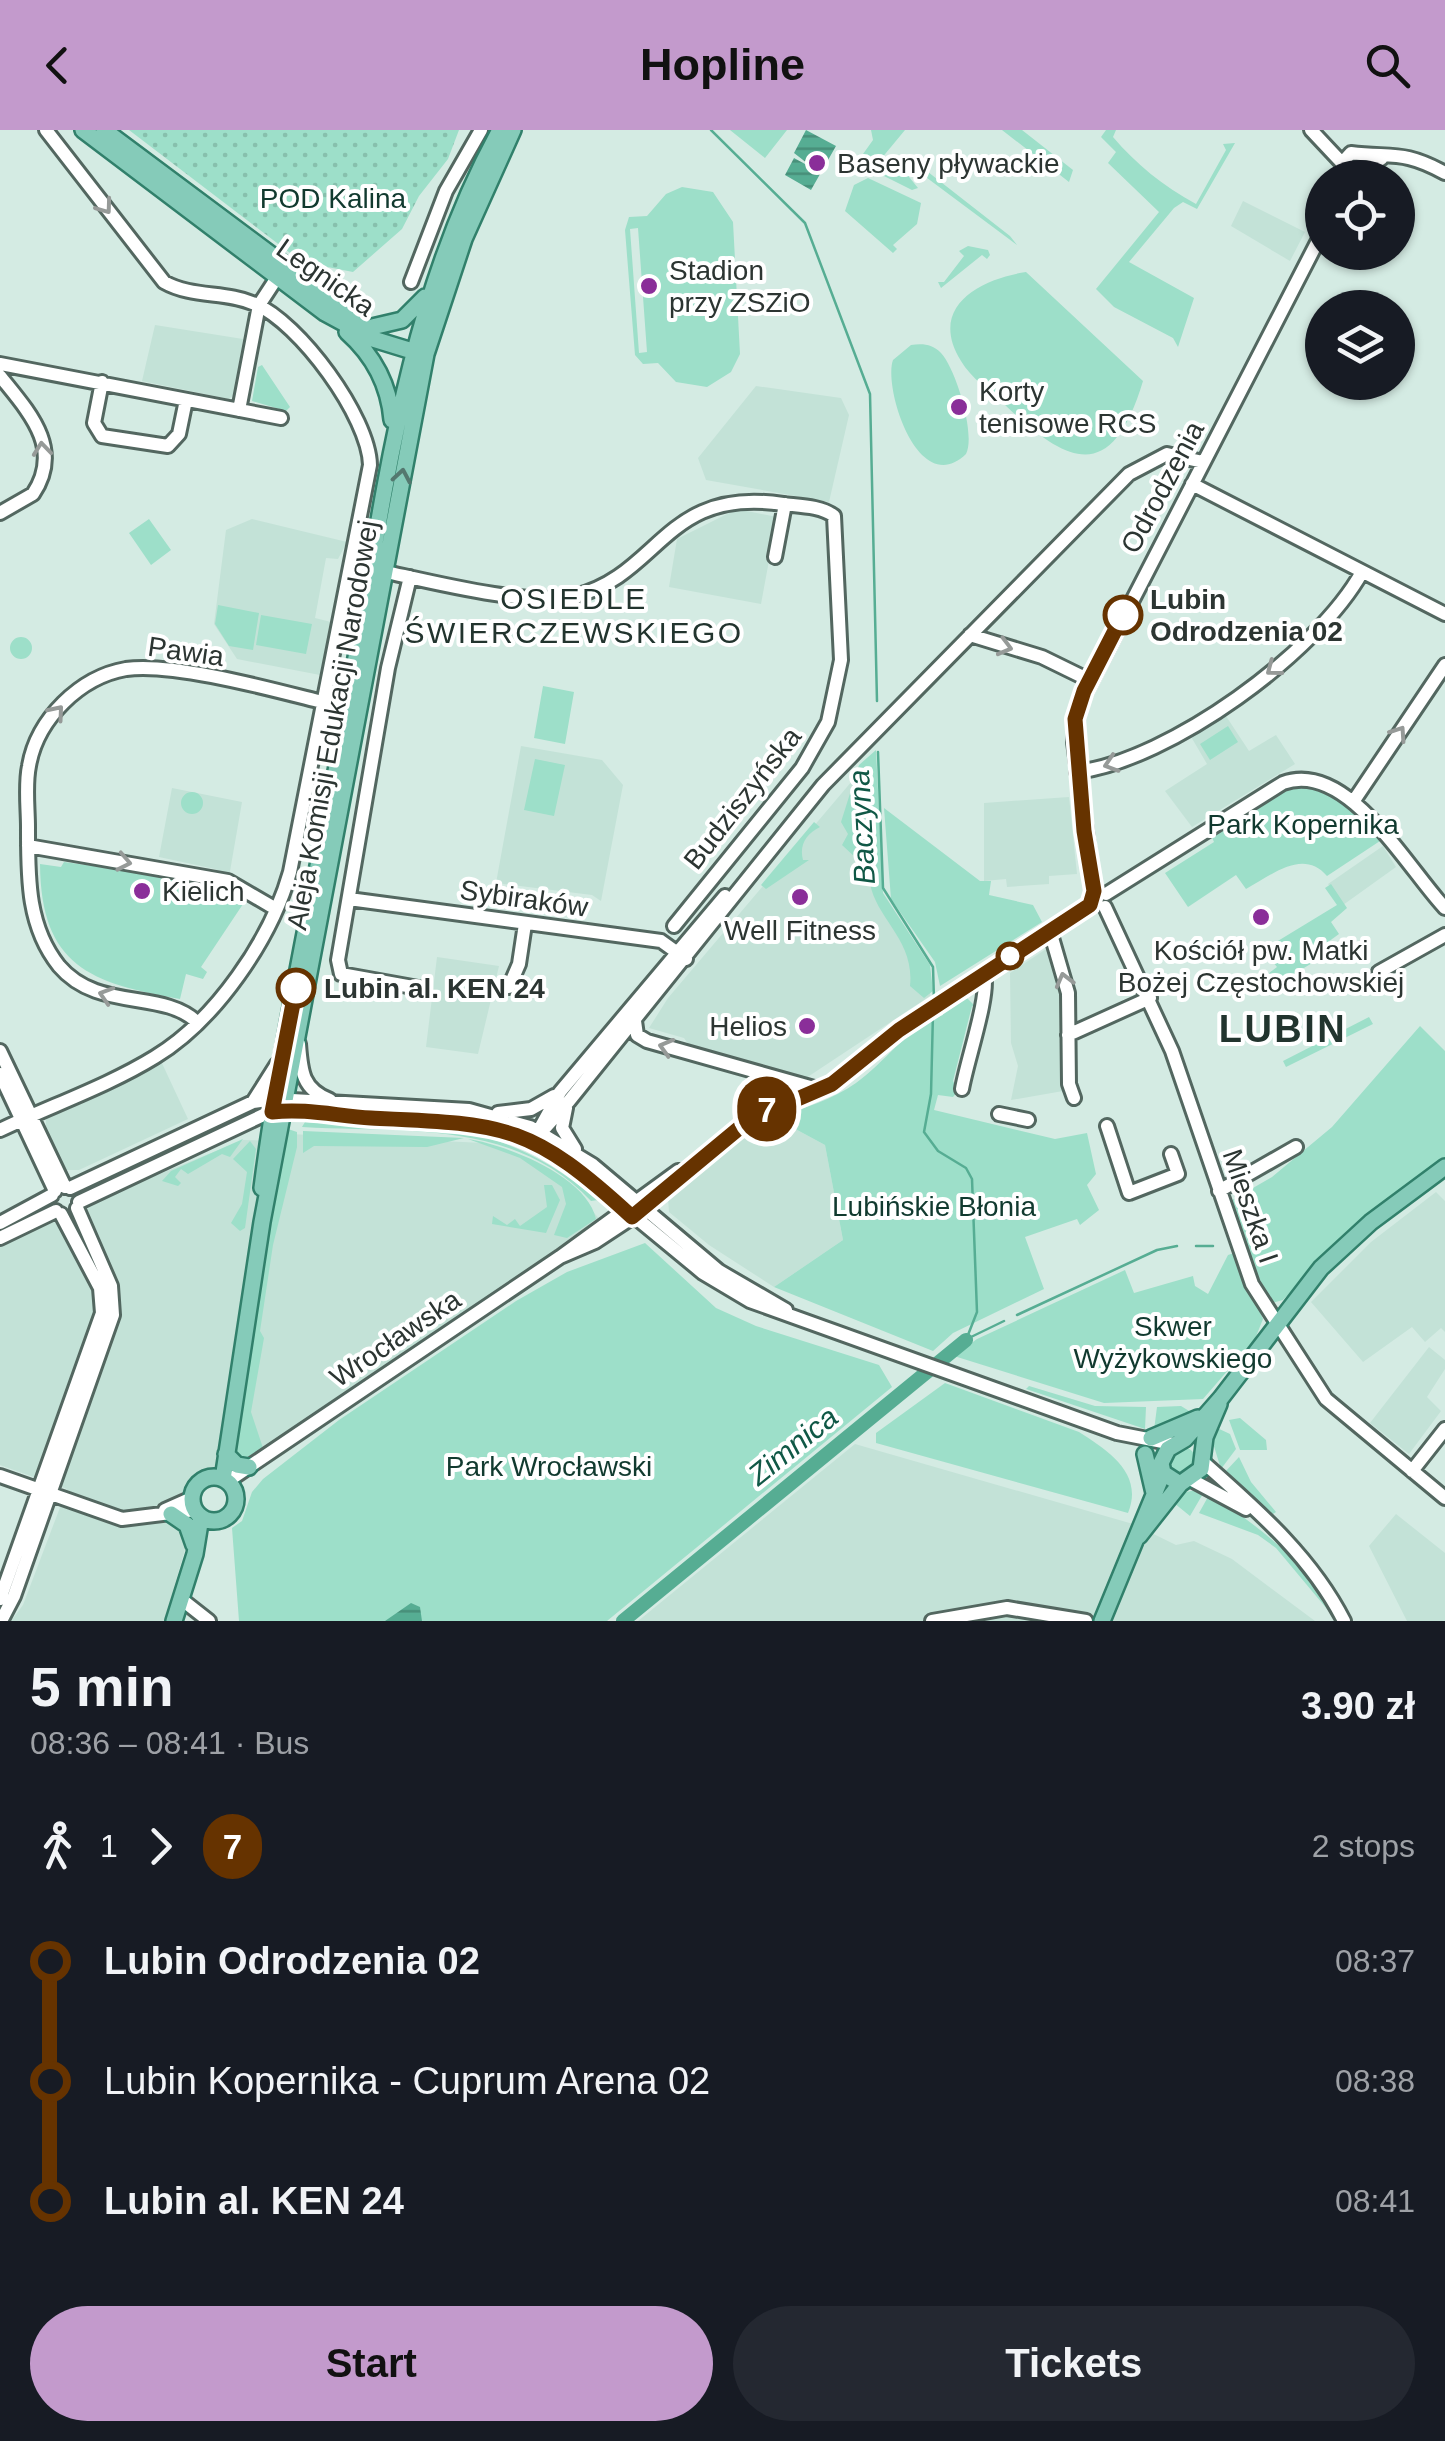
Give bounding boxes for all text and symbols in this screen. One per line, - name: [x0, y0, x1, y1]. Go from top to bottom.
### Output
- icon: back: [30, 38, 85, 93]
- icon: search: [1360, 38, 1415, 93]
- text: Hopline: [640, 39, 805, 90]
- place label: Baseny pływackie: [837, 148, 1060, 179]
- marker: Baseny pływackie: [806, 152, 828, 174]
- map controls: [1305, 160, 1415, 400]
- button: locate: [1305, 160, 1415, 270]
- park label: POD Kalina: [260, 183, 407, 214]
- one-way arrow: [93, 196, 111, 214]
- street label: Legnicka: [271, 233, 381, 322]
- place label: Stadion przy ZSZiO: [669, 255, 811, 318]
- marker: Stadion przy ZSZiO: [638, 275, 660, 297]
- button: layers: [1305, 290, 1415, 400]
- place label: Korty tenisowe RCS: [979, 376, 1156, 439]
- marker: Korty tenisowe RCS: [948, 396, 970, 418]
- street label: Odrodzenia: [1115, 416, 1210, 558]
- one-way arrow: [32, 441, 53, 457]
- one-way arrow: [391, 468, 412, 484]
- street label: Aleja Komisji Edukacji Narodowej: [281, 518, 384, 932]
- district label: OSIEDLE ŚWIERCZEWSKIEGO: [404, 582, 744, 649]
- place label: Lubin Odrodzenia 02: [1150, 584, 1343, 647]
- marker: Lubin Odrodzenia 02: [1104, 596, 1142, 634]
- street label: Pawia: [146, 631, 226, 672]
- one-way arrow: [996, 635, 1013, 656]
- one-way arrow: [1266, 657, 1284, 674]
- one-way arrow: [46, 705, 64, 723]
- street label: Budziszyńska: [677, 721, 808, 875]
- one-way arrow: [1387, 726, 1405, 745]
- one-way arrow: [1103, 753, 1120, 773]
- water label: Baczyna: [842, 769, 881, 885]
- park label: Park Kopernika: [1207, 809, 1399, 840]
- one-way arrow: [116, 851, 132, 872]
- street label: Sybiraków: [458, 874, 591, 923]
- place label: Kielich: [162, 876, 244, 907]
- marker: Kielich: [131, 880, 153, 902]
- marker: Well Fitness: [789, 886, 811, 908]
- marker: Kościół pw. Matki Bożej Częstochowskiej: [1250, 906, 1272, 928]
- place label: Well Fitness: [724, 915, 876, 946]
- place label: Kościół pw. Matki Bożej Częstochowskiej: [1118, 935, 1404, 998]
- unlabelled marker: [997, 943, 1023, 969]
- marker: Lubin al. KEN 24: [277, 969, 315, 1007]
- one-way arrow: [1054, 971, 1075, 989]
- place label: Lubin al. KEN 24: [324, 973, 545, 1004]
- one-way arrow: [98, 986, 115, 1006]
- district label: LUBIN: [1219, 1008, 1347, 1050]
- place label: Helios: [709, 1011, 787, 1042]
- marker: Helios: [796, 1015, 818, 1037]
- one-way arrow: [658, 1038, 675, 1059]
- line badge: 7: [734, 1076, 800, 1142]
- text: 7: [757, 1090, 777, 1129]
- street label: Mieszka I: [1217, 1145, 1284, 1267]
- park label: Lubińskie Błonia: [832, 1191, 1036, 1222]
- street label: Wrocławska: [324, 1283, 467, 1393]
- park label: Skwer Wyżykowskiego: [1074, 1311, 1272, 1374]
- water label: Zimnica: [741, 1400, 844, 1492]
- park label: Park Wrocławski: [446, 1451, 652, 1482]
- text: 5 min: [30, 1656, 174, 1718]
- text: 3.90 zł: [1301, 1685, 1415, 1727]
- text: 08:36 – 08:41 · Bus: [30, 1725, 309, 1761]
- icon: walk: [30, 1819, 85, 1874]
- icon: forward: [133, 1819, 188, 1874]
- text: 7: [223, 1827, 242, 1866]
- text: 1: [100, 1828, 118, 1864]
- text: 2 stops: [1312, 1828, 1415, 1864]
- text: Lubin Odrodzenia 02: [104, 1940, 480, 1982]
- text: 08:37: [1335, 1943, 1415, 1979]
- text: Lubin Kopernika - Cuprum Arena 02: [104, 2060, 710, 2102]
- text: 08:38: [1335, 2063, 1415, 2099]
- text: Lubin al. KEN 24: [104, 2180, 404, 2222]
- text: 08:41: [1335, 2183, 1415, 2219]
- button: Start: [30, 2306, 713, 2421]
- button: Tickets: [733, 2306, 1415, 2421]

